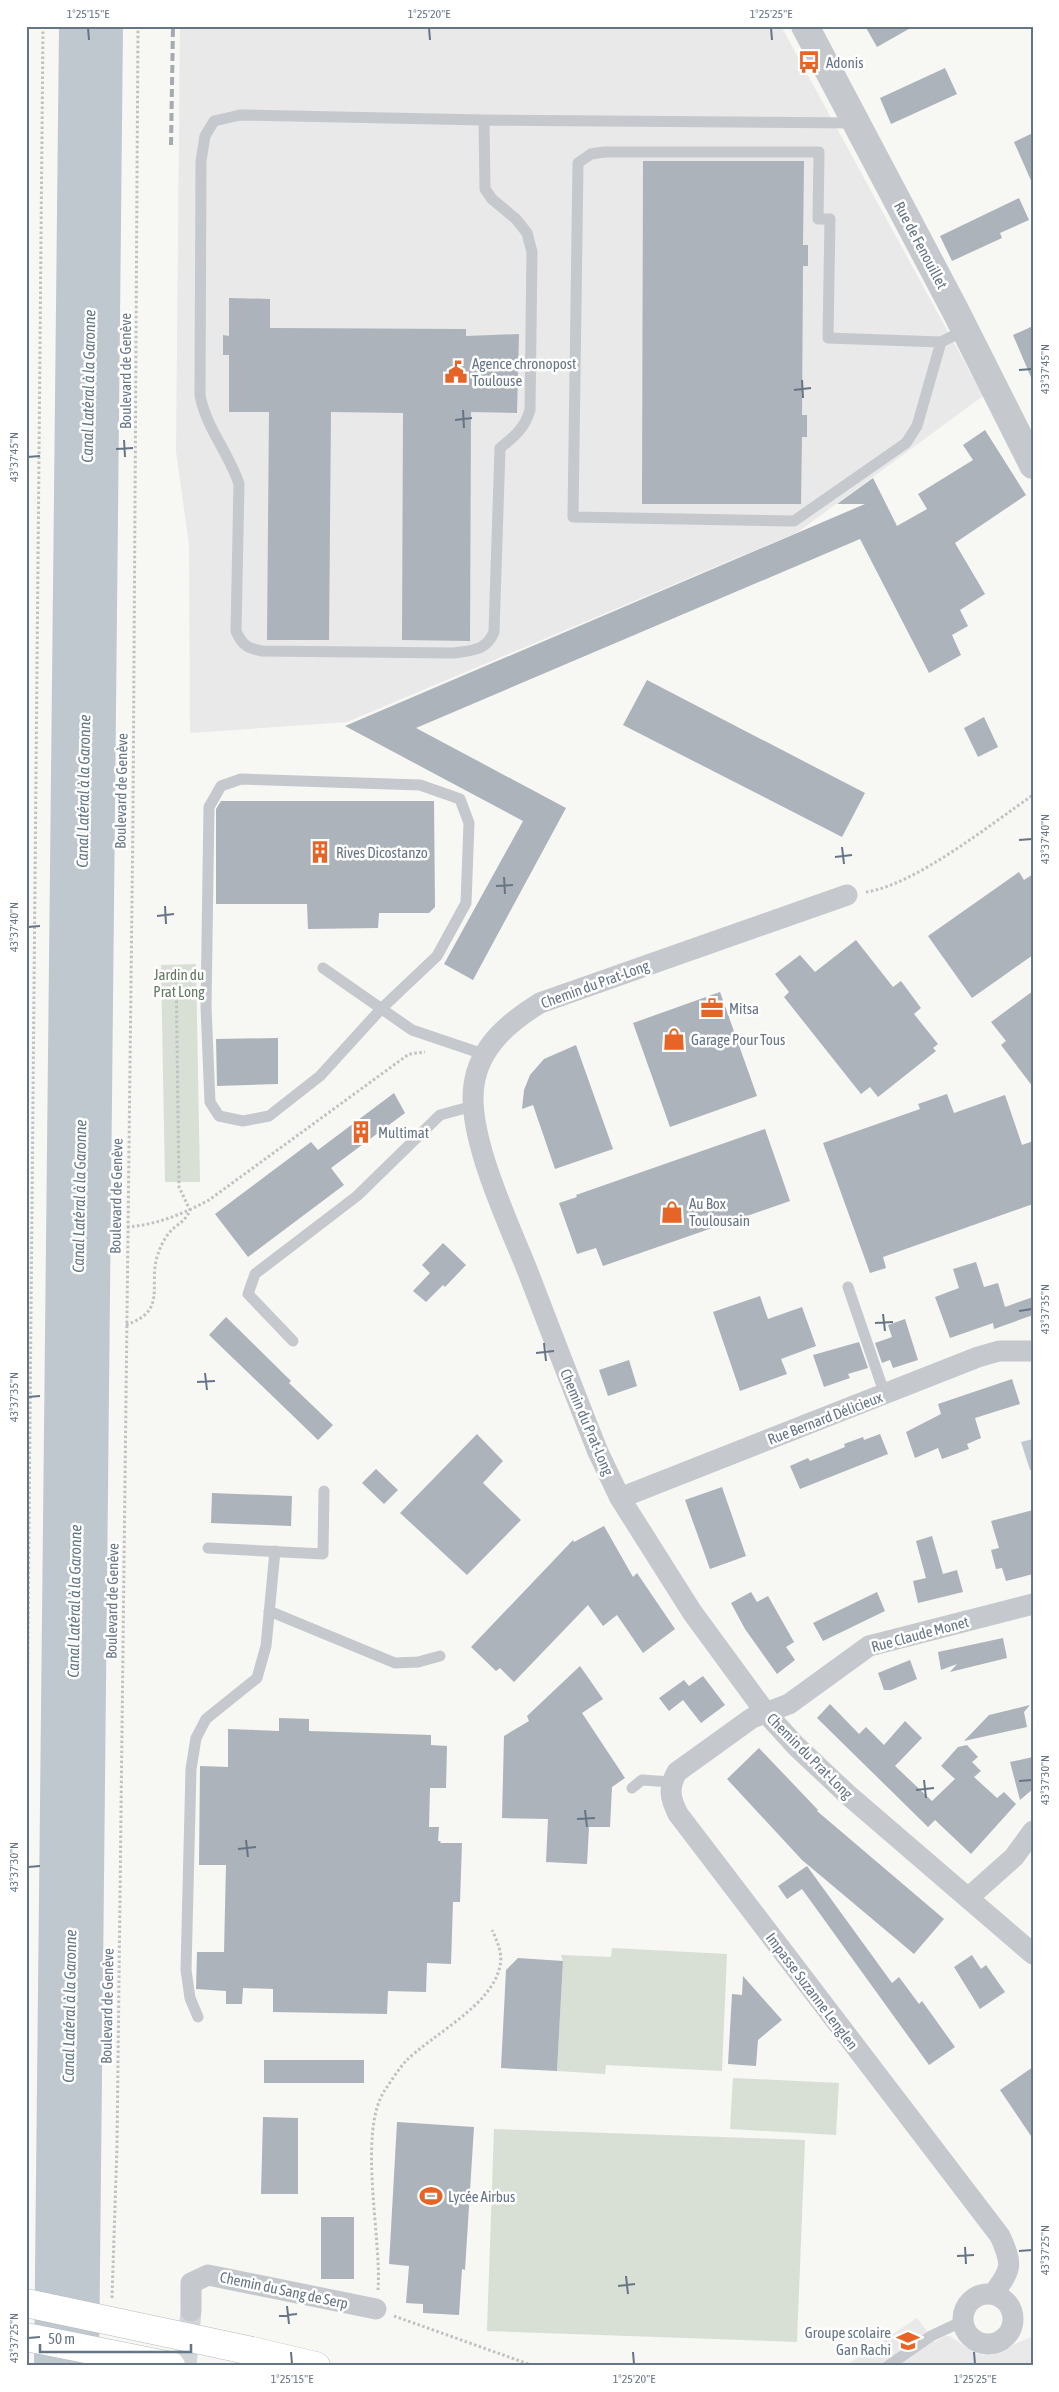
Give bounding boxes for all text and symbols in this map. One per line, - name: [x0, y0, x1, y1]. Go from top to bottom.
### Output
- text: 1°25'15"E: [67, 7, 109, 21]
- text: 1°25'20"E: [408, 7, 450, 21]
- text: 1°25'25"E: [750, 7, 792, 21]
- bus stop icon: Adonis: [796, 49, 822, 75]
- place label: Adonis: [826, 54, 864, 71]
- street label: Rue de Fenouillet: [891, 199, 951, 291]
- water label: Canal Latéral à la Garonne: [78, 309, 98, 463]
- street label: Boulevard de Genève: [117, 313, 134, 429]
- text: 43°37'45"N: [1038, 344, 1052, 394]
- place label: Agence chronopost Toulouse: [472, 355, 576, 389]
- public building icon: Agence chronopost Toulouse: [443, 359, 469, 385]
- text: 43°37'45"N: [7, 432, 21, 482]
- water label: Canal Latéral à la Garonne: [73, 714, 93, 868]
- street label: Boulevard de Genève: [111, 733, 131, 849]
- text: 43°37'40"N: [1038, 814, 1052, 864]
- building icon: Rives Dicostanzo: [307, 839, 333, 865]
- place label: Rives Dicostanzo: [336, 844, 428, 861]
- text: 43°37'40"N: [7, 902, 21, 952]
- street label: Chemin du Prat-Long: [539, 956, 652, 1011]
- park label: Jardin du Prat Long: [153, 966, 205, 1000]
- office icon: Mitsa: [699, 995, 725, 1021]
- place label: Mitsa: [729, 1000, 759, 1017]
- shop icon: Garage Pour Tous: [661, 1026, 687, 1052]
- place label: Garage Pour Tous: [691, 1031, 785, 1048]
- water label: Canal Latéral à la Garonne: [69, 1119, 89, 1273]
- building icon: Multimat: [348, 1119, 374, 1145]
- place label: Multimat: [378, 1124, 429, 1141]
- street label: Boulevard de Genève: [106, 1138, 126, 1254]
- place label: Au Box Toulousain: [689, 1195, 750, 1229]
- shop icon: Au Box Toulousain: [659, 1199, 685, 1225]
- text: 43°37'35"N: [1038, 1284, 1052, 1334]
- street label: Chemin du Prat-Long: [557, 1366, 617, 1478]
- text: 43°37'35"N: [7, 1372, 21, 1422]
- street label: Rue Bernard Délicieux: [765, 1388, 885, 1448]
- water label: Canal Latéral à la Garonne: [64, 1524, 84, 1678]
- street label: Boulevard de Genève: [102, 1543, 122, 1659]
- street label: Rue Claude Monet: [869, 1613, 971, 1655]
- street label: Chemin du Prat-Long: [764, 1710, 857, 1803]
- text: 43°37'30"N: [1038, 1755, 1052, 1805]
- text: 43°37'30"N: [7, 1842, 21, 1892]
- water label: Canal Latéral à la Garonne: [59, 1929, 79, 2083]
- street label: Impasse Suzanne Lenglen: [763, 1929, 861, 2053]
- street label: Boulevard de Genève: [97, 1948, 117, 2064]
- sports icon: Lycée Airbus: [418, 2183, 444, 2209]
- place label: Lycée Airbus: [448, 2188, 515, 2205]
- text: 43°37'25"N: [1038, 2225, 1052, 2275]
- street label: Chemin du Sang de Serp: [218, 2268, 350, 2312]
- text: 43°37'25"N: [7, 2313, 21, 2363]
- scale bar: [40, 2322, 191, 2354]
- place label: Groupe scolaire Gan Rachi: [805, 2324, 891, 2358]
- school or university icon: Groupe scolaire Gan Rachi: [895, 2328, 921, 2354]
- text: 50 m: [48, 2330, 75, 2347]
- text: 1°25'15"E: [271, 2372, 313, 2386]
- text: 1°25'20"E: [613, 2372, 655, 2386]
- text: 1°25'25"E: [954, 2372, 996, 2386]

